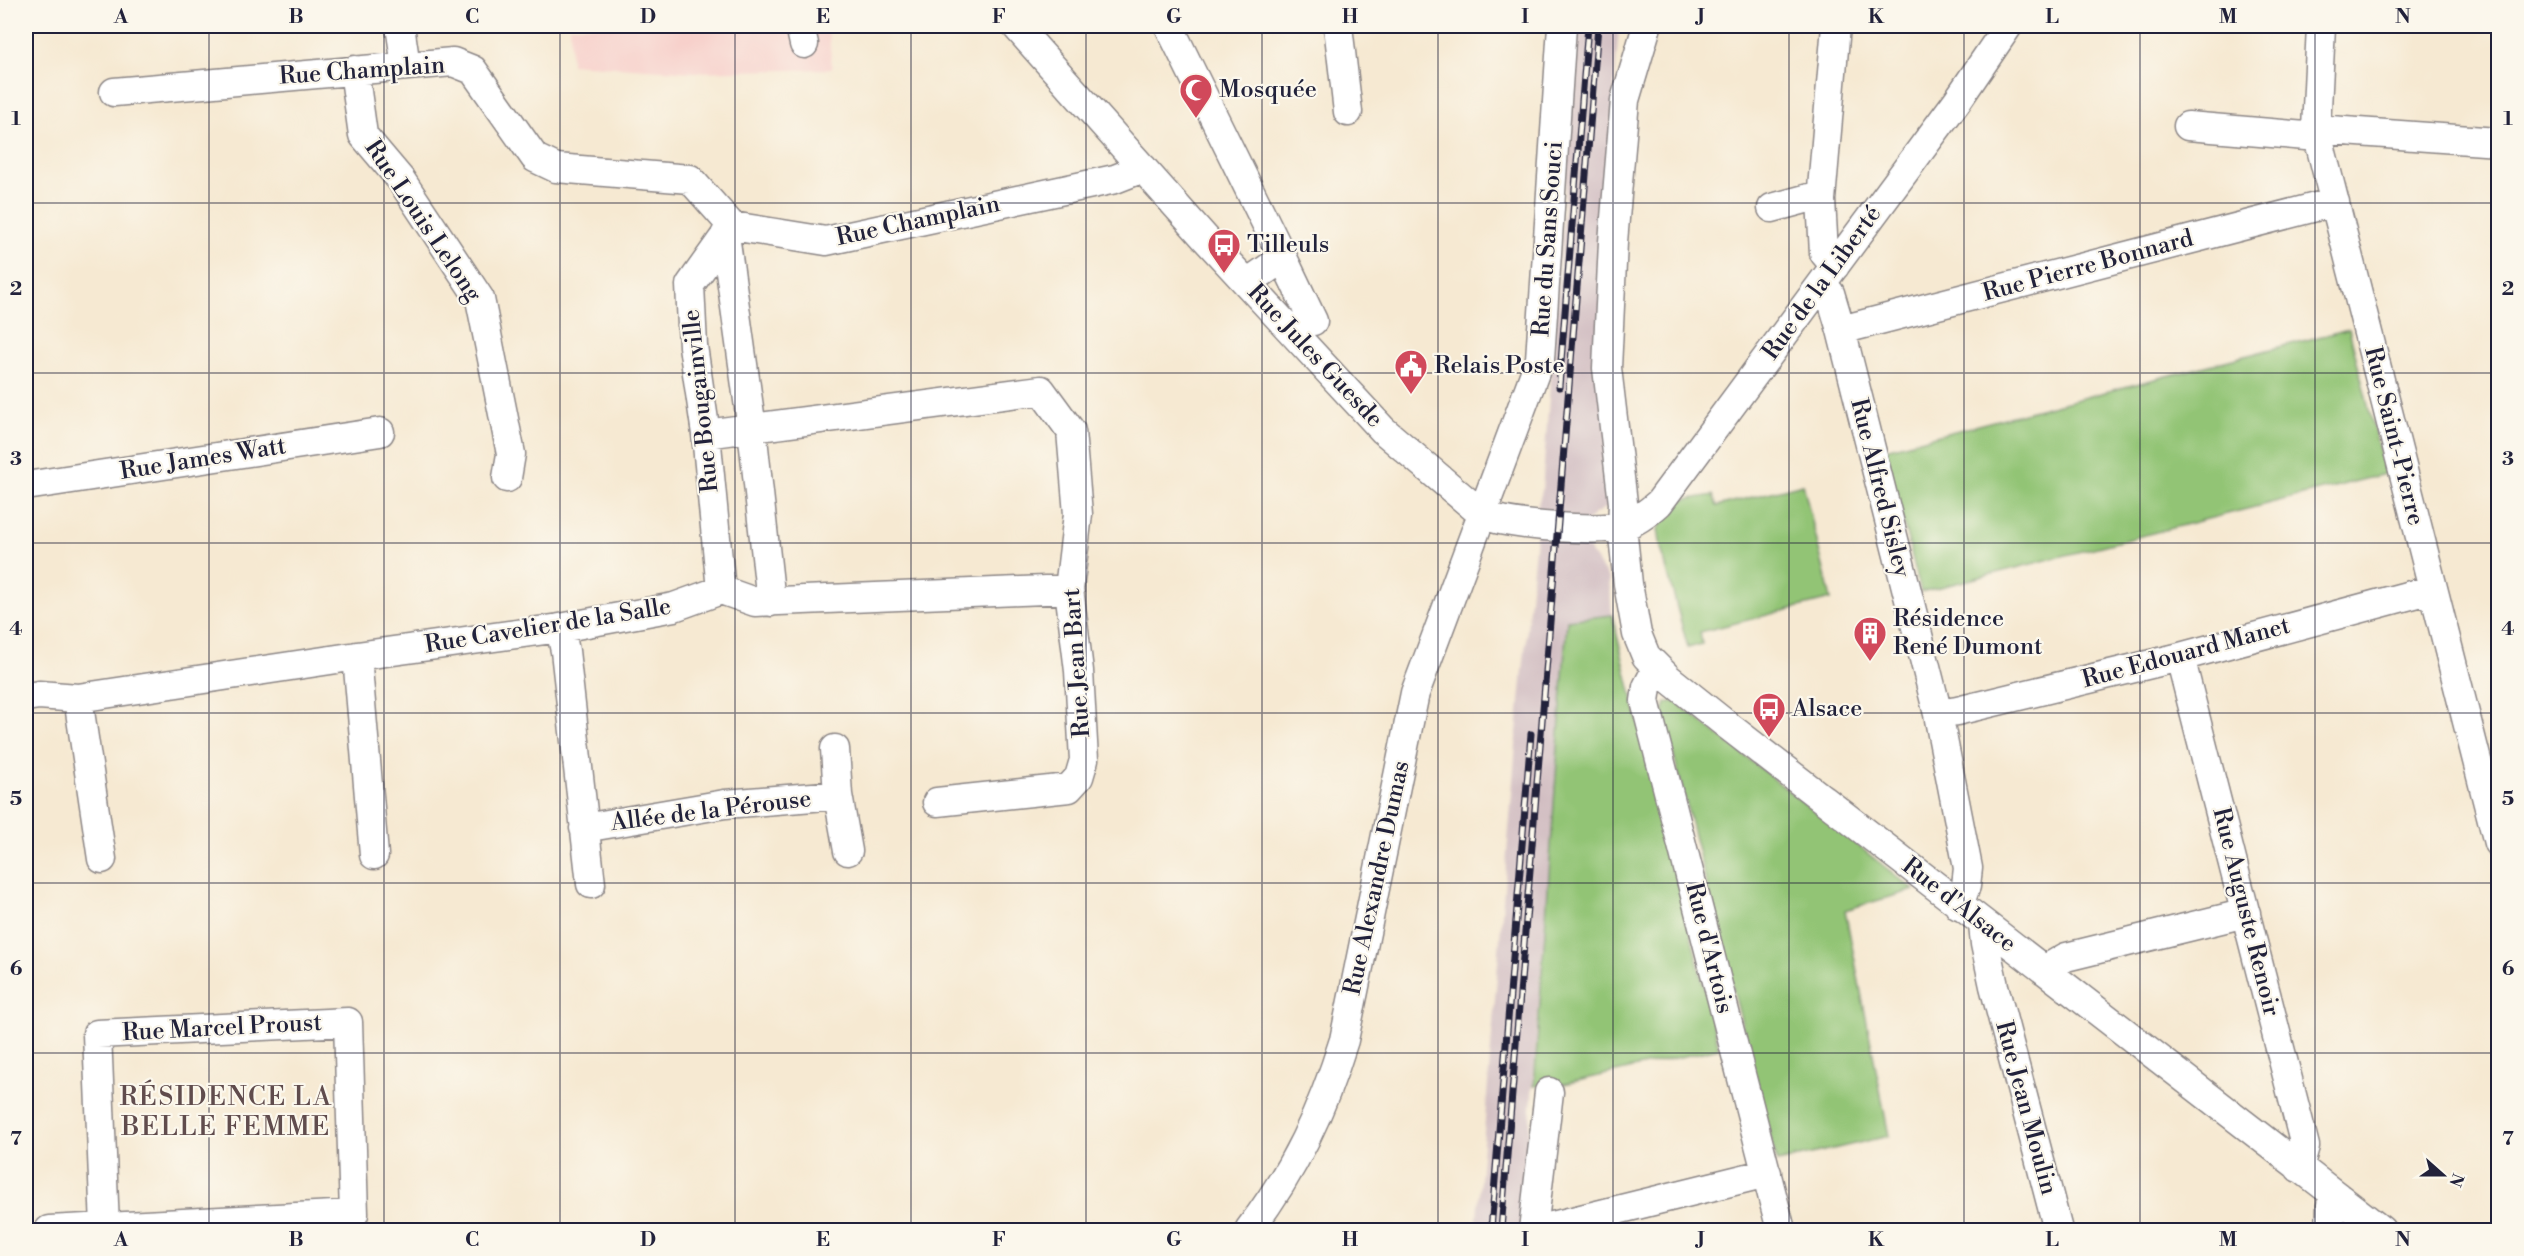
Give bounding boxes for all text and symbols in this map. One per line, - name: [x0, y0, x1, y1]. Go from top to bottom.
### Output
- text: A: [113, 5, 129, 30]
- text: B: [288, 5, 304, 30]
- text: C: [465, 5, 479, 30]
- text: D: [640, 5, 656, 30]
- text: E: [816, 5, 830, 30]
- text: F: [992, 5, 1006, 30]
- text: G: [1166, 5, 1182, 30]
- text: H: [1342, 5, 1359, 30]
- text: I: [1521, 5, 1529, 30]
- text: J: [1694, 5, 1705, 30]
- text: K: [1868, 5, 1885, 30]
- text: L: [2045, 5, 2059, 30]
- text: M: [2219, 5, 2238, 30]
- text: N: [2395, 5, 2411, 30]
- street label: Rue Champlain: [278, 50, 446, 92]
- mosque icon: Mosquée: [1178, 72, 1214, 119]
- place label: Mosquée: [1219, 75, 1317, 105]
- text: 1: [11, 107, 21, 132]
- text: 1: [2503, 107, 2513, 132]
- street label: Rue Louis Lelong: [358, 134, 489, 308]
- street label: Rue du Sans Souci: [1526, 140, 1570, 338]
- street label: Rue Champlain: [833, 189, 1003, 253]
- street label: Rue de la Liberté: [1756, 200, 1888, 366]
- street label: Rue Pierre Bonnard: [1979, 223, 2197, 309]
- bus stop icon: Tilleuls: [1206, 227, 1242, 274]
- place label: Tilleuls: [1247, 230, 1329, 260]
- text: 2: [10, 277, 22, 302]
- text: 2: [2502, 277, 2514, 302]
- street label: Rue Jules Guesde: [1241, 278, 1389, 434]
- street label: Rue Bougainville: [676, 308, 726, 494]
- street label: Rue Saint-Pierre: [2357, 344, 2431, 528]
- public building icon: Relais Poste: [1393, 348, 1429, 395]
- place label: Relais Poste: [1434, 351, 1565, 381]
- street label: Rue Alfred Sisley: [1843, 395, 1917, 581]
- street label: Rue James Watt: [118, 431, 289, 487]
- text: 3: [10, 447, 22, 472]
- text: 3: [2502, 447, 2514, 472]
- street label: Rue Jean Bart: [1057, 587, 1097, 739]
- street label: Rue Cavelier de la Salle: [423, 592, 673, 660]
- place label: Résidence René Dumont: [1893, 604, 2043, 662]
- street label: Rue Edouard Manet: [2079, 611, 2294, 695]
- building icon: Résidence René Dumont: [1852, 615, 1888, 662]
- text: 4: [9, 617, 23, 642]
- text: 4: [2501, 617, 2515, 642]
- bus stop icon: Alsace: [1751, 691, 1787, 738]
- place label: Alsace: [1791, 694, 1862, 724]
- street label: Rue Alexandre Dumas: [1337, 758, 1417, 998]
- street label: Allée de la Pérouse: [608, 784, 813, 838]
- text: 5: [10, 787, 22, 812]
- text: 5: [2502, 787, 2514, 812]
- street label: Rue Auguste Renoir: [2206, 805, 2286, 1019]
- street label: Rue d'Alsace: [1896, 851, 2022, 959]
- street label: Rue d'Artois: [1678, 879, 1740, 1017]
- text: 6: [10, 957, 23, 982]
- text: 6: [2502, 957, 2515, 982]
- street label: Rue Marcel Proust: [121, 1008, 323, 1048]
- street label: Rue Jean Moulin: [1988, 1018, 2064, 1198]
- district label: RÉSIDENCE LA BELLE FEMME: [119, 1079, 333, 1143]
- text: 7: [10, 1127, 22, 1152]
- text: 7: [2502, 1127, 2514, 1152]
- north arrow: [2413, 1145, 2473, 1205]
- text: N: [2444, 1171, 2468, 1190]
- text: A: [113, 1228, 129, 1253]
- text: B: [288, 1228, 304, 1253]
- text: C: [465, 1228, 479, 1253]
- text: D: [640, 1228, 656, 1253]
- text: E: [816, 1228, 830, 1253]
- text: F: [992, 1228, 1006, 1253]
- text: G: [1166, 1228, 1182, 1253]
- text: H: [1342, 1228, 1359, 1253]
- text: I: [1521, 1228, 1529, 1253]
- text: J: [1694, 1228, 1705, 1253]
- text: K: [1868, 1228, 1885, 1253]
- text: L: [2045, 1228, 2059, 1253]
- text: M: [2219, 1228, 2238, 1253]
- text: N: [2395, 1228, 2411, 1253]

